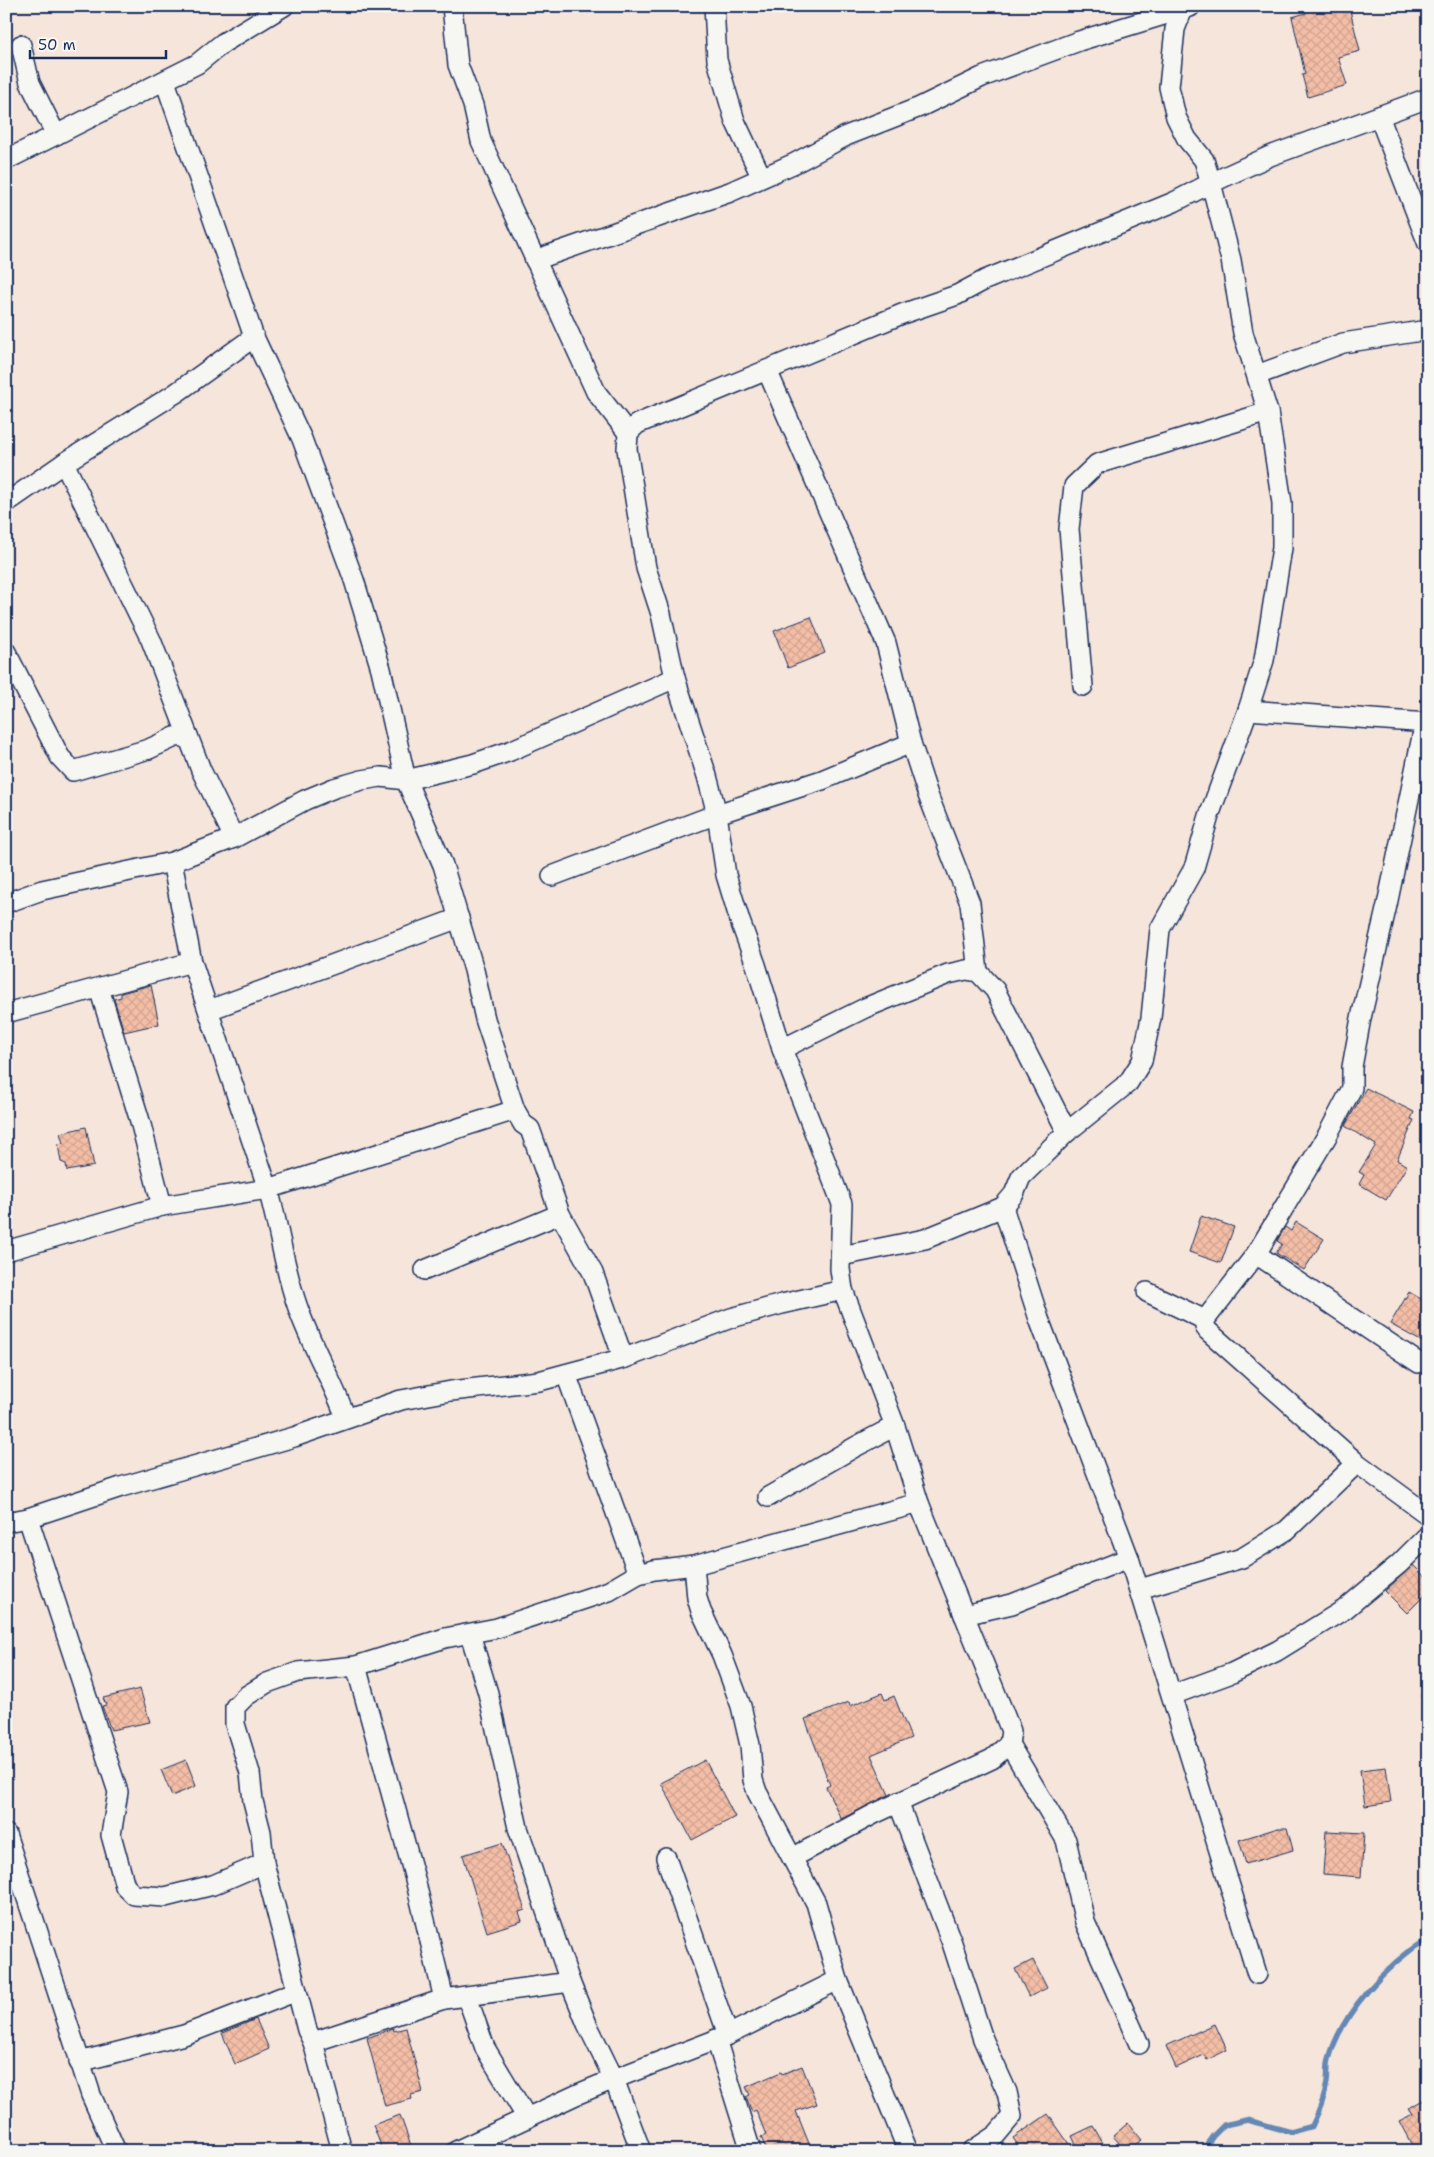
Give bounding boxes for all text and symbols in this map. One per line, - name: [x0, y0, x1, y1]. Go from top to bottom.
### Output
- scale bar: [30, 28, 166, 60]
- text: 50 m: [38, 35, 76, 55]

